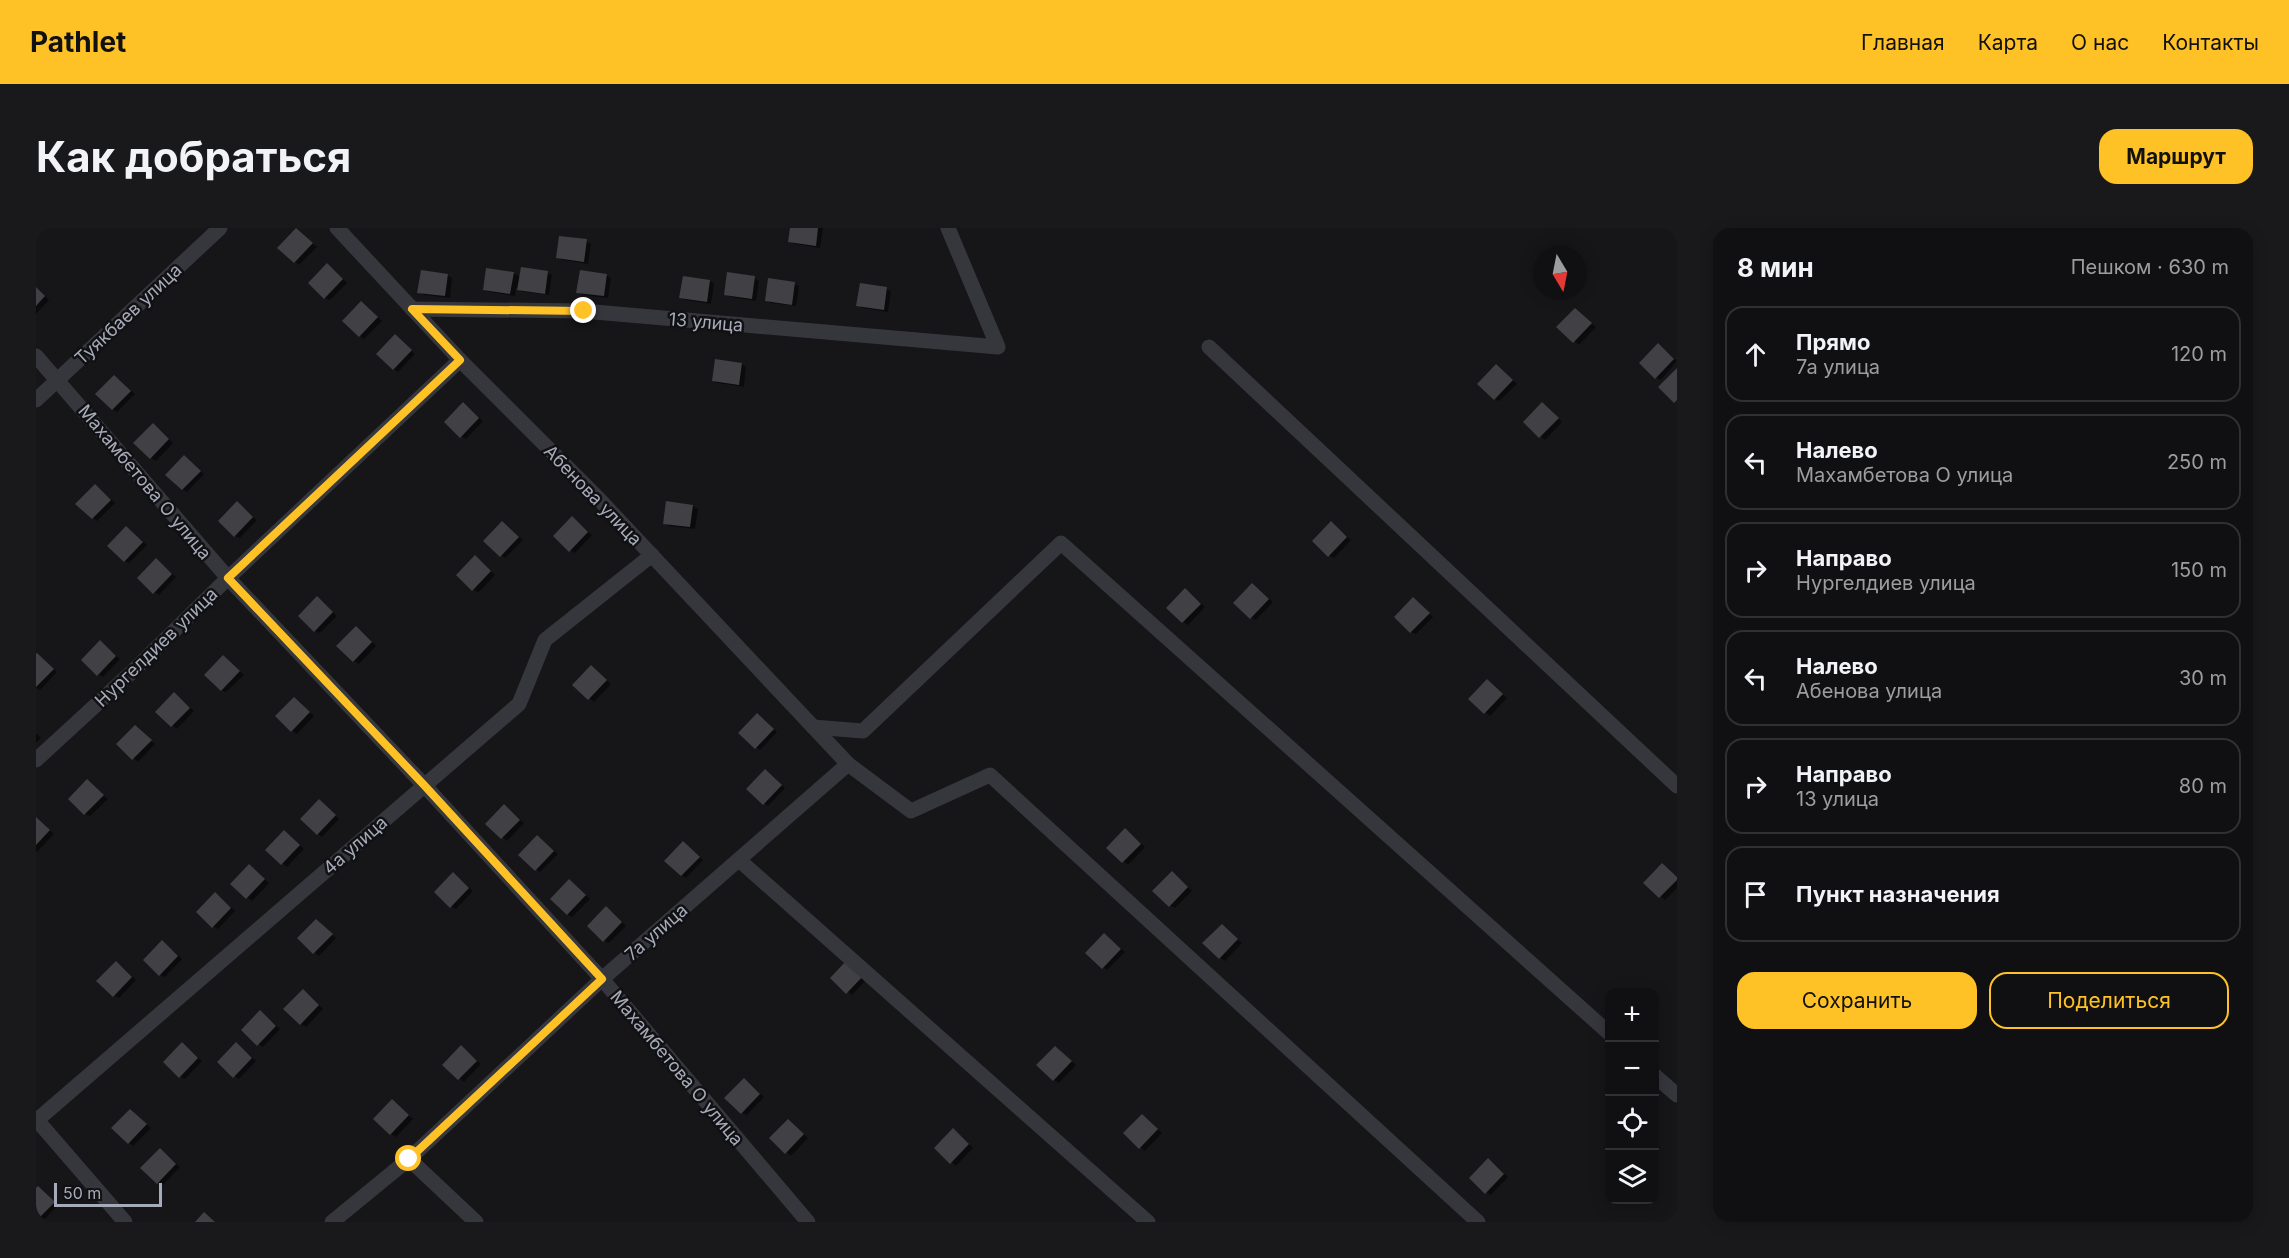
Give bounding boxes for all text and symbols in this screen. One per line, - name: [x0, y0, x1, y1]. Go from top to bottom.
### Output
- text: Pathlet: [30, 25, 126, 59]
- text: Главная: [1861, 30, 1945, 55]
- text: Карта: [1978, 30, 2038, 55]
- text: О нас: [2071, 30, 2129, 55]
- text: Контакты: [2162, 30, 2259, 55]
- button: Маршрут: [2099, 129, 2253, 184]
- text: Как добраться: [36, 131, 351, 182]
- north arrow: [1533, 246, 1587, 300]
- text: 8 мин: [1737, 252, 1814, 283]
- text: Пешком · 630 m: [2071, 255, 2229, 279]
- street label: Туякбаев улица: [70, 259, 186, 369]
- route end: [570, 297, 596, 323]
- street label: 13 улица: [668, 308, 744, 336]
- text: Прямо: [1796, 329, 1870, 355]
- icon: ahead: [1739, 338, 1772, 371]
- text: 120 m: [2171, 342, 2227, 366]
- text: 7а улица: [1796, 355, 1880, 379]
- street label: Махамбетова О улица: [74, 400, 216, 564]
- text: Налево: [1796, 437, 1878, 463]
- street label: Абенова улица: [540, 440, 646, 550]
- icon: left: [1739, 446, 1772, 479]
- text: 250 m: [2167, 450, 2227, 474]
- text: Махамбетова О улица: [1796, 463, 2013, 487]
- text: Направо: [1796, 545, 1892, 571]
- icon: right: [1739, 554, 1772, 587]
- text: 150 m: [2171, 558, 2227, 582]
- text: Нургелдиев улица: [1796, 571, 1976, 595]
- street label: Нургелдиев улица: [91, 583, 221, 711]
- text: Налево: [1796, 653, 1878, 679]
- icon: left: [1739, 662, 1772, 695]
- text: 30 m: [2179, 666, 2227, 690]
- text: Абенова улица: [1796, 679, 1942, 703]
- text: Направо: [1796, 761, 1892, 787]
- icon: right: [1739, 770, 1772, 803]
- text: 80 m: [2179, 774, 2227, 798]
- text: 13 улица: [1796, 787, 1879, 811]
- street label: 4а улица: [319, 812, 391, 878]
- icon: arrive: [1739, 878, 1772, 911]
- text: Пункт назначения: [1796, 881, 2000, 907]
- street label: 7а улица: [621, 899, 691, 965]
- button: Сохранить: [1737, 972, 1977, 1029]
- button: Поделиться: [1989, 972, 2229, 1029]
- street label: Махамбетова О улица: [606, 986, 748, 1150]
- map controls: [1605, 988, 1659, 1204]
- button: +: [1605, 988, 1659, 1042]
- button: −: [1605, 1042, 1659, 1096]
- button: locate: [1605, 1096, 1659, 1150]
- route start: [395, 1145, 421, 1171]
- button: layers: [1605, 1150, 1659, 1204]
- scale bar: [54, 1180, 162, 1208]
- text: 50 m: [63, 1183, 101, 1203]

